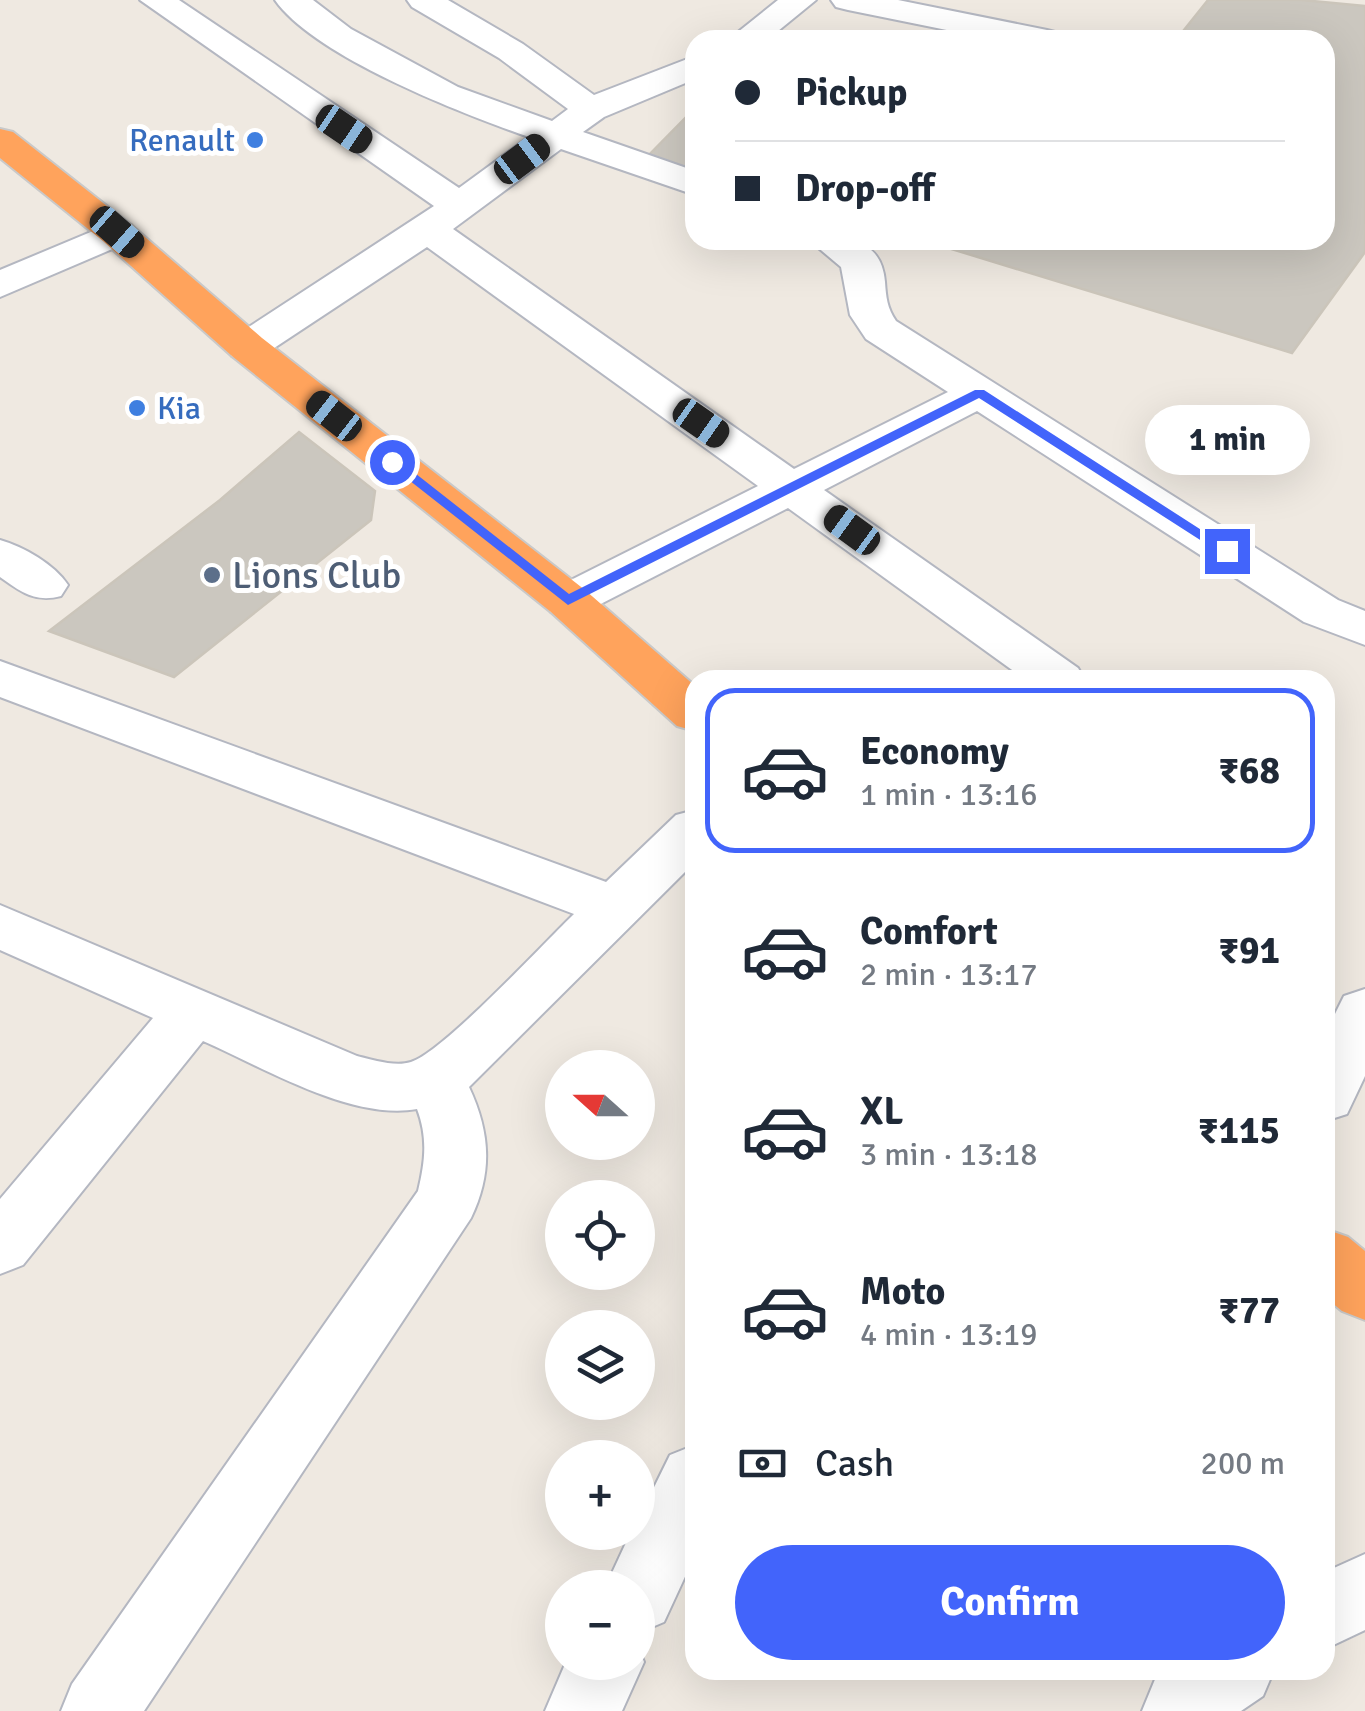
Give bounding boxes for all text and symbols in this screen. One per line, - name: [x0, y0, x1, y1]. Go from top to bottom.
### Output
- text: Pickup: [795, 69, 907, 116]
- car: [311, 100, 377, 158]
- place label: Renault: [129, 121, 235, 160]
- marker: Renault: [244, 129, 266, 151]
- car: [489, 129, 555, 189]
- text: Drop-off: [795, 165, 935, 212]
- car: [85, 201, 149, 263]
- car: [301, 386, 367, 446]
- place label: Kia: [157, 389, 201, 428]
- car: [668, 394, 734, 452]
- marker: Kia: [126, 397, 148, 419]
- callout: 1 min: [1144, 406, 1310, 476]
- text: 1 min: [1189, 420, 1266, 459]
- route start: [370, 440, 415, 485]
- car: [819, 500, 885, 560]
- route end: [1205, 529, 1250, 574]
- place label: Lions Club: [232, 552, 401, 599]
- marker: Lions Club: [201, 564, 223, 586]
- icon: car: [740, 726, 830, 816]
- text: Economy: [860, 728, 1009, 775]
- text: ₹68: [1218, 747, 1280, 794]
- text: 1 min · 13:16: [860, 775, 1038, 814]
- icon: car: [740, 906, 830, 996]
- text: Comfort: [860, 908, 998, 955]
- text: ₹91: [1218, 927, 1280, 974]
- text: 2 min · 13:17: [860, 955, 1038, 994]
- north arrow: [545, 1050, 655, 1160]
- map controls: [545, 1050, 655, 1680]
- icon: car: [740, 1086, 830, 1176]
- text: XL: [860, 1088, 903, 1135]
- text: ₹115: [1198, 1107, 1280, 1154]
- text: 3 min · 13:18: [860, 1135, 1038, 1174]
- button: locate: [545, 1180, 655, 1290]
- icon: car: [740, 1266, 830, 1356]
- text: Moto: [860, 1268, 945, 1315]
- text: ₹77: [1218, 1287, 1280, 1334]
- button: layers: [545, 1310, 655, 1420]
- text: 4 min · 13:19: [860, 1315, 1038, 1354]
- icon: cash: [735, 1436, 790, 1491]
- button: +: [545, 1440, 655, 1550]
- text: Cash: [815, 1440, 894, 1487]
- text: 200 m: [1201, 1444, 1285, 1483]
- button: Confirm: [735, 1545, 1285, 1660]
- button: −: [545, 1570, 655, 1680]

